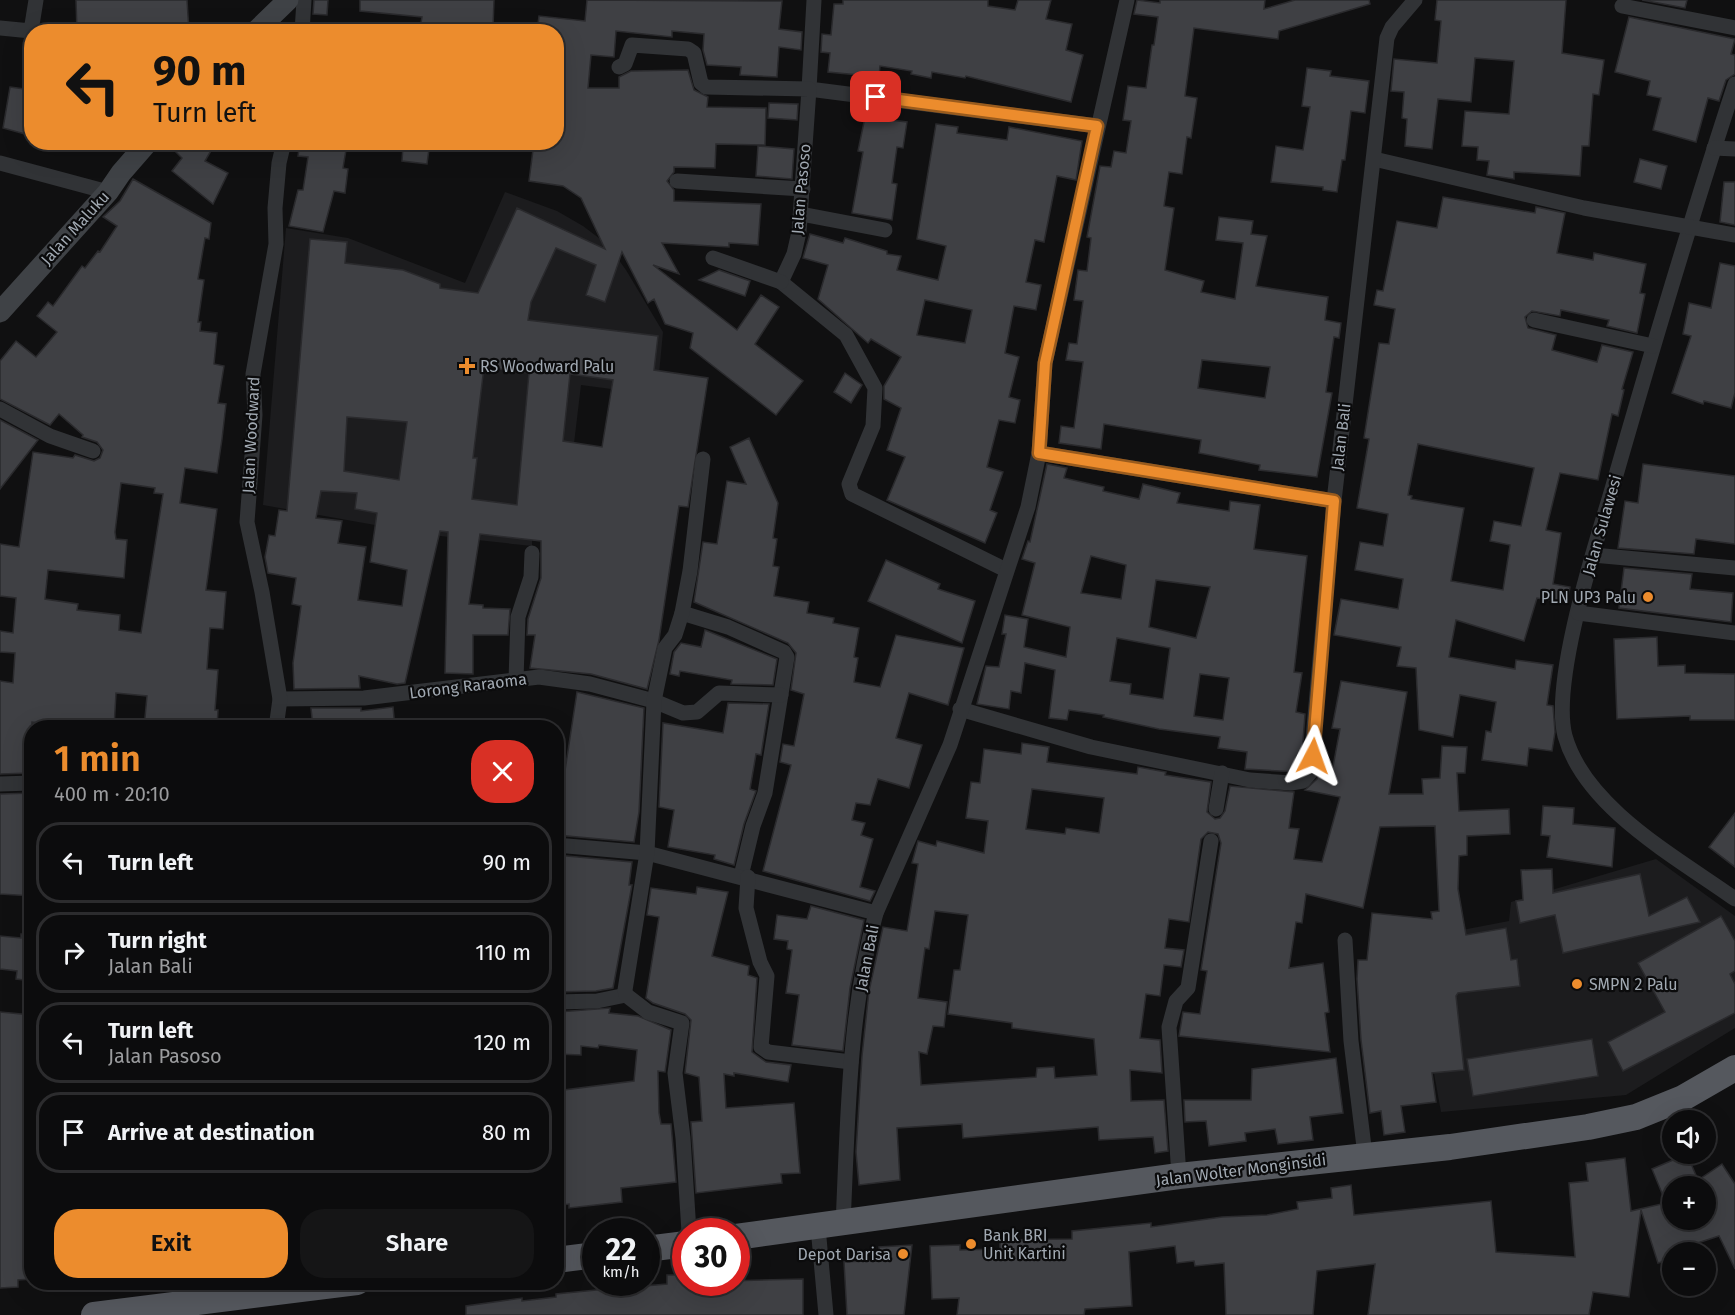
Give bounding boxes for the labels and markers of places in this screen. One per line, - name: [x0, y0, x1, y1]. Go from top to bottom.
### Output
- pin: [850, 71, 901, 122]
- marker: RS Woodward Palu: [458, 357, 476, 375]
- place label: RS Woodward Palu: [480, 357, 614, 376]
- place label: PLN UP3 Palu: [1541, 588, 1636, 607]
- marker: PLN UP3 Palu: [1641, 590, 1655, 604]
- place label: SMPN 2 Palu: [1589, 975, 1678, 994]
- marker: SMPN 2 Palu: [1570, 977, 1584, 991]
- place label: Bank BRI Unit Kartini: [983, 1226, 1066, 1263]
- marker: Bank BRI Unit Kartini: [964, 1237, 978, 1251]
- place label: Depot Darisa: [798, 1245, 891, 1264]
- marker: Depot Darisa: [896, 1247, 910, 1261]

